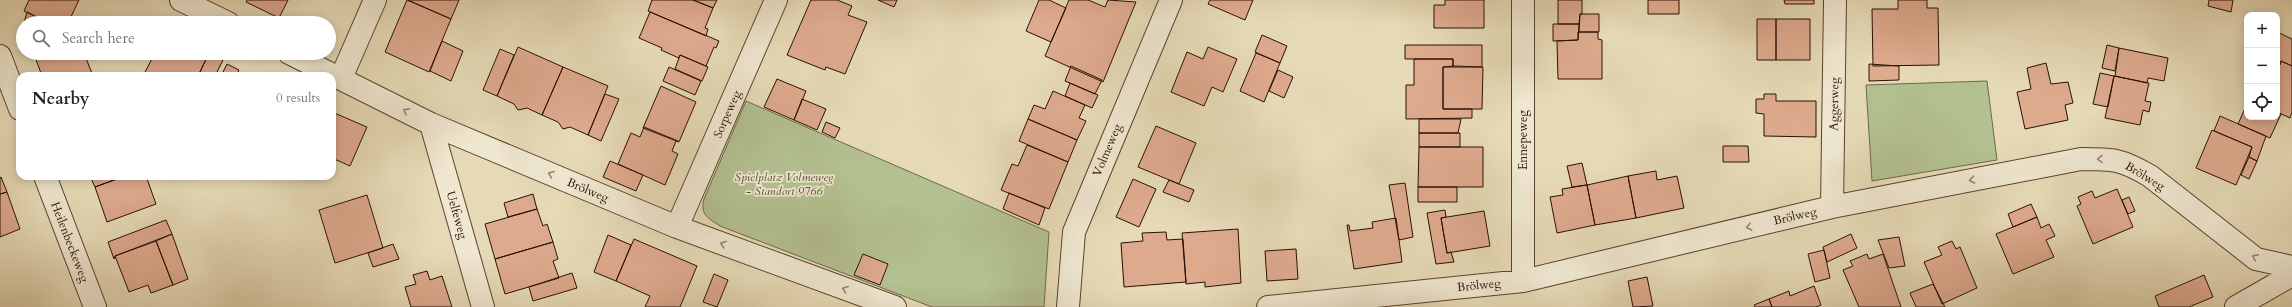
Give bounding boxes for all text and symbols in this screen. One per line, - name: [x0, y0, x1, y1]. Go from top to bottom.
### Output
- map controls: [2244, 12, 2280, 120]
- button: +: [2244, 12, 2280, 48]
- search box: [16, 16, 336, 60]
- icon: search: [30, 27, 52, 49]
- text: Search here: [62, 28, 135, 48]
- button: −: [2244, 48, 2280, 84]
- street label: Aggerweg: [1826, 77, 1842, 131]
- button: locate: [2244, 84, 2280, 120]
- text: Nearby: [32, 87, 89, 110]
- street label: Sorpeweg: [709, 87, 745, 140]
- text: 0 results: [276, 89, 320, 107]
- one-way arrow: [403, 108, 410, 116]
- street label: Ennepeweg: [1515, 110, 1531, 170]
- street label: Volmeweg: [1089, 121, 1125, 179]
- one-way arrow: [2097, 155, 2103, 163]
- street label: Brölweg: [2122, 158, 2168, 194]
- park label: Spielplatz Volmeweg - Standort 9766: [735, 169, 834, 199]
- one-way arrow: [547, 171, 555, 179]
- street label: Brölweg: [565, 174, 612, 206]
- one-way arrow: [1969, 175, 1976, 184]
- street label: Uelfeweg: [443, 189, 472, 241]
- street label: Heilenbeckeweg: [47, 199, 93, 285]
- street label: Brölweg: [1772, 203, 1818, 229]
- one-way arrow: [1746, 222, 1752, 230]
- one-way arrow: [720, 240, 727, 249]
- one-way arrow: [2251, 254, 2259, 262]
- street label: Brölweg: [1456, 275, 1502, 295]
- one-way arrow: [842, 285, 849, 293]

